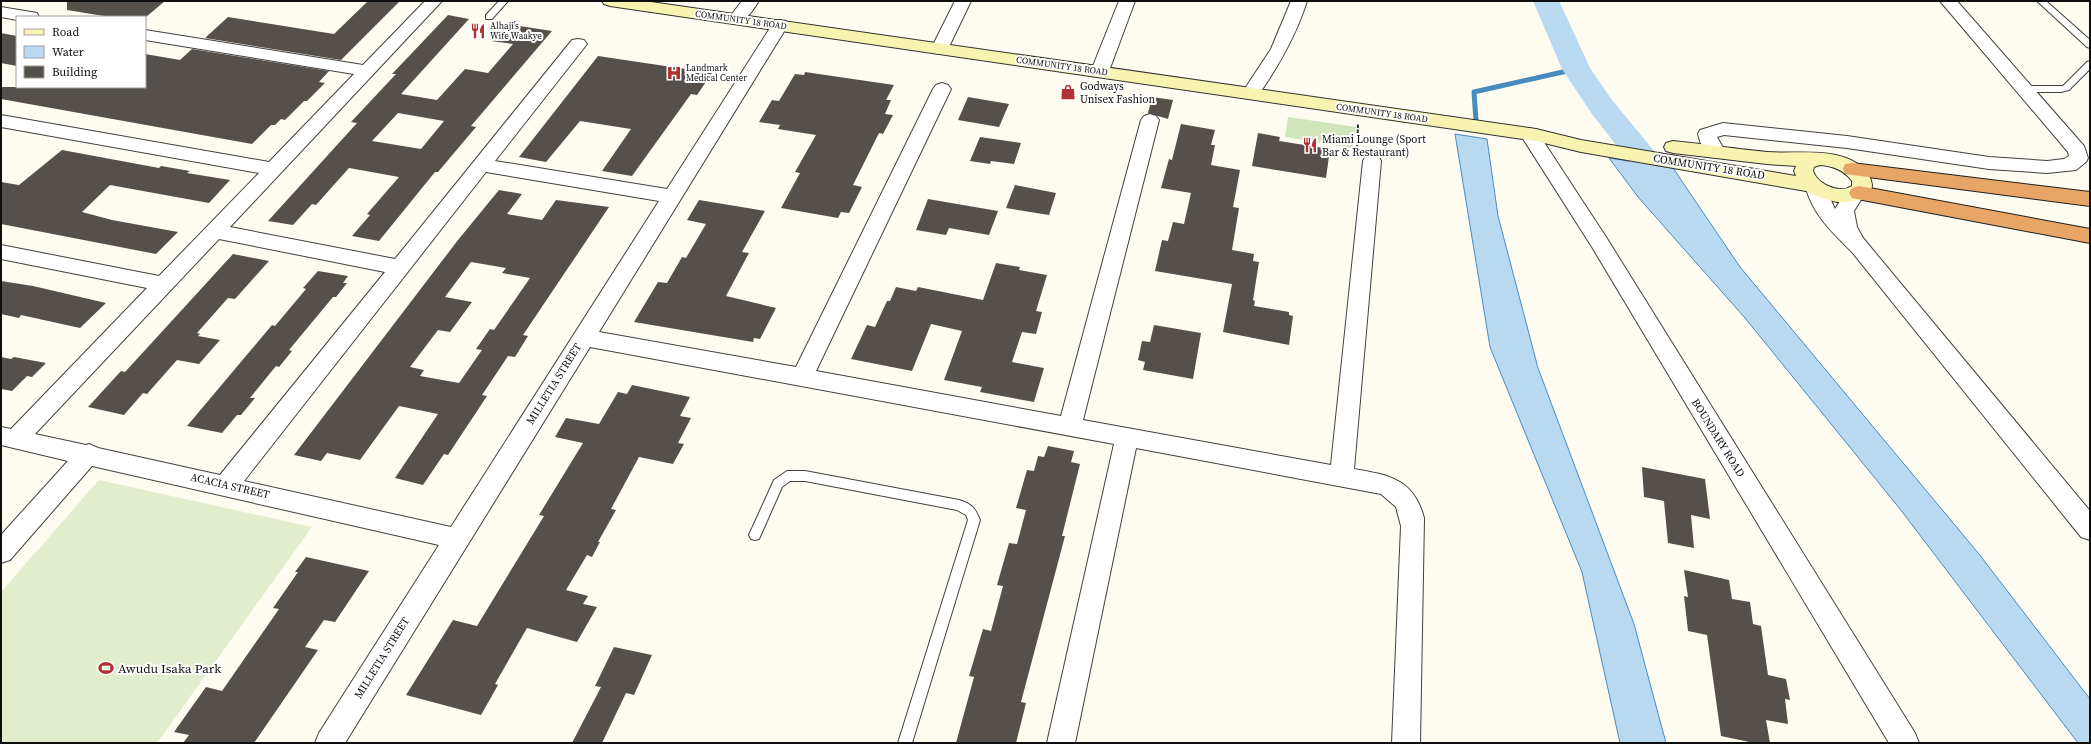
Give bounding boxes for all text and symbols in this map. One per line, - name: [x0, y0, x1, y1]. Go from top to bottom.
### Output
- street label: COMMUNITY 18 ROAD: [694, 8, 788, 32]
- legend: [16, 16, 146, 88]
- place label: Alhaji’s Wife Waakye: [490, 20, 542, 42]
- restaurant icon: Alhaji’s Wife Waakye: [469, 22, 487, 40]
- text: Road: [52, 24, 79, 40]
- text: Water: [52, 44, 84, 60]
- street label: COMMUNITY 18 ROAD: [1015, 54, 1109, 78]
- place label: Landmark Medical Center: [686, 62, 747, 84]
- text: Building: [52, 64, 97, 80]
- hospital icon: Landmark Medical Center: [665, 64, 683, 82]
- place label: Godways Unisex Fashion: [1080, 79, 1155, 107]
- shop icon: Godways Unisex Fashion: [1059, 83, 1077, 101]
- street label: COMMUNITY 18 ROAD: [1335, 101, 1429, 125]
- place label: Miami Lounge (Sport Bar & Restaurant): [1322, 132, 1426, 160]
- restaurant icon: Miami Lounge (Sport Bar & Restaurant): [1301, 136, 1319, 154]
- street label: COMMUNITY 18 ROAD: [1652, 151, 1766, 183]
- street label: MILLETIA STREET: [523, 340, 585, 427]
- street label: BOUNDARY ROAD: [1688, 396, 1748, 480]
- street label: ACACIA STREET: [189, 470, 271, 502]
- street label: MILLETIA STREET: [351, 614, 413, 701]
- sports icon: Awudu Isaka Park: [97, 659, 115, 677]
- place label: Awudu Isaka Park: [118, 660, 222, 677]

